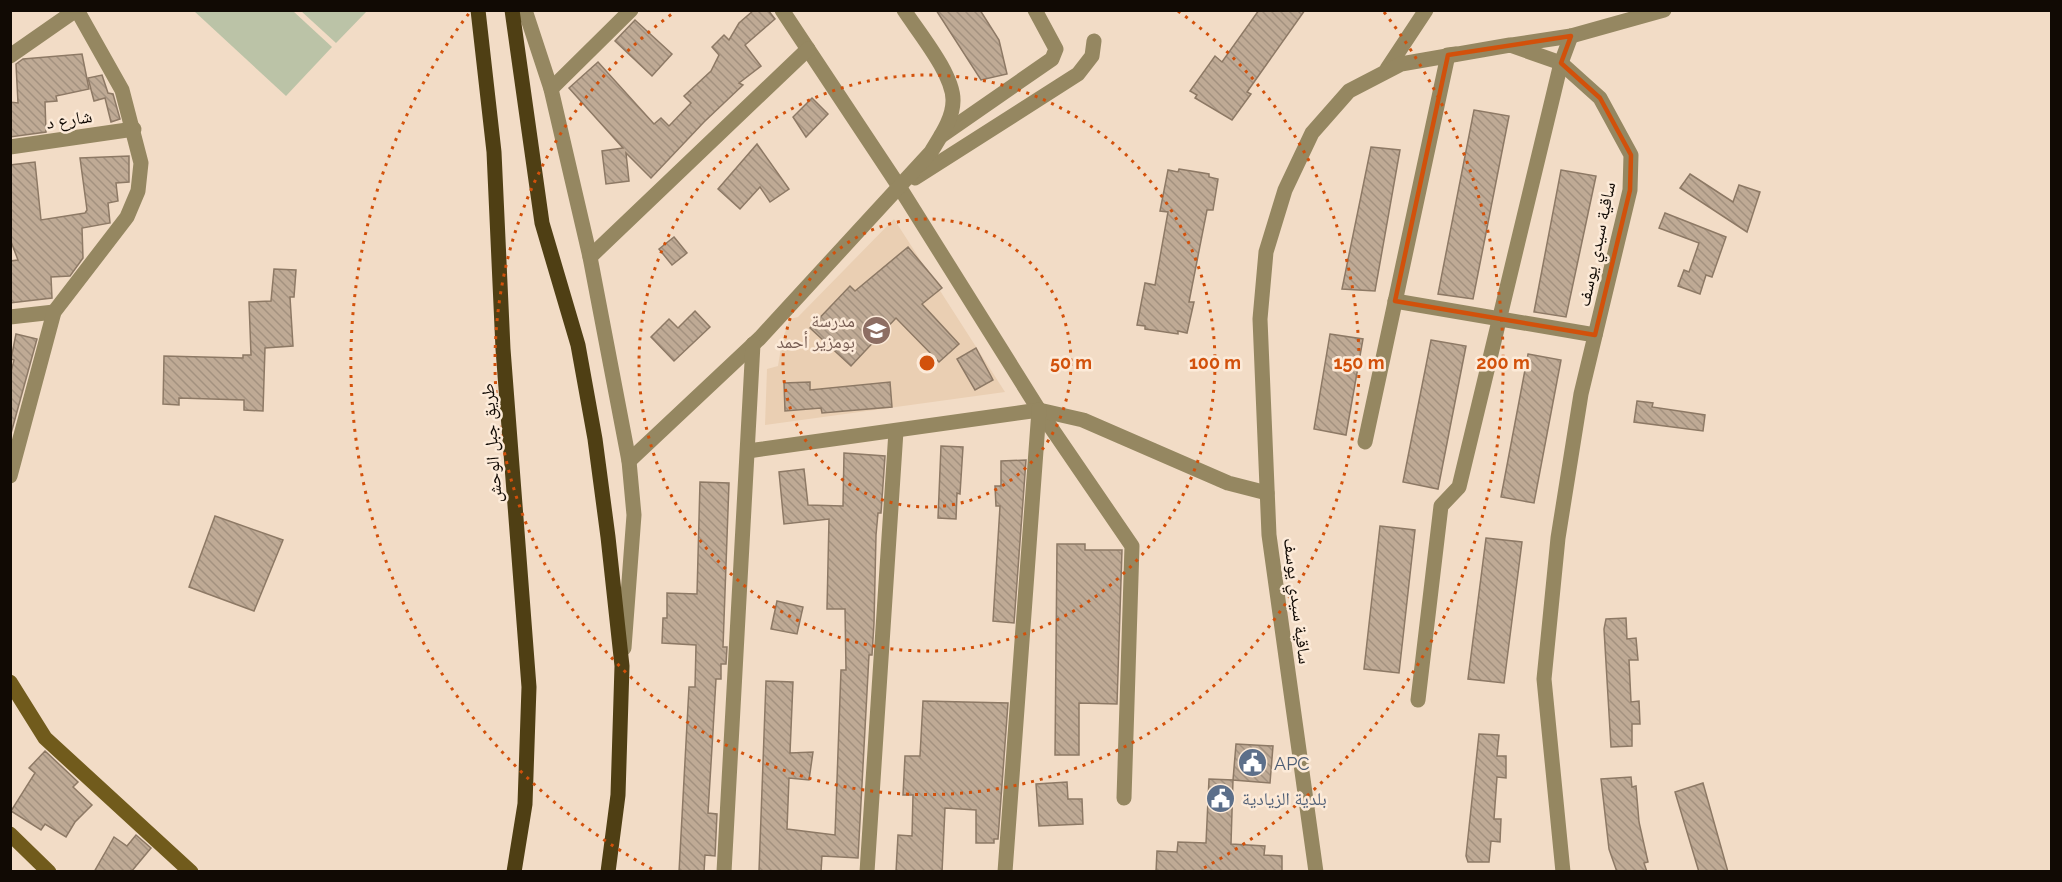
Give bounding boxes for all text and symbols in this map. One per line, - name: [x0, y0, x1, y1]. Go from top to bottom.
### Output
- street label: شارع د: [45, 105, 94, 134]
- street label: ساقية سيدي يوسف: [1573, 180, 1624, 309]
- place label: مدرسة بومزير أحمد: [776, 310, 855, 352]
- school or university icon: مدرسة بومزير أحمد: [860, 314, 892, 346]
- text: 50 m: [1050, 352, 1092, 373]
- text: 100 m: [1189, 352, 1241, 373]
- text: 150 m: [1334, 352, 1385, 373]
- text: 200 m: [1476, 352, 1530, 373]
- centre of rings: [917, 353, 937, 373]
- street label: طريق جبل الوحش: [476, 382, 507, 503]
- street label: ساقية سيدي يوسف: [1275, 537, 1316, 666]
- public building icon: APC: [1237, 747, 1269, 779]
- place label: APC: [1274, 753, 1310, 774]
- public building icon: بلدية الزيادية: [1205, 782, 1237, 814]
- place label: بلدية الزيادية: [1242, 788, 1327, 809]

